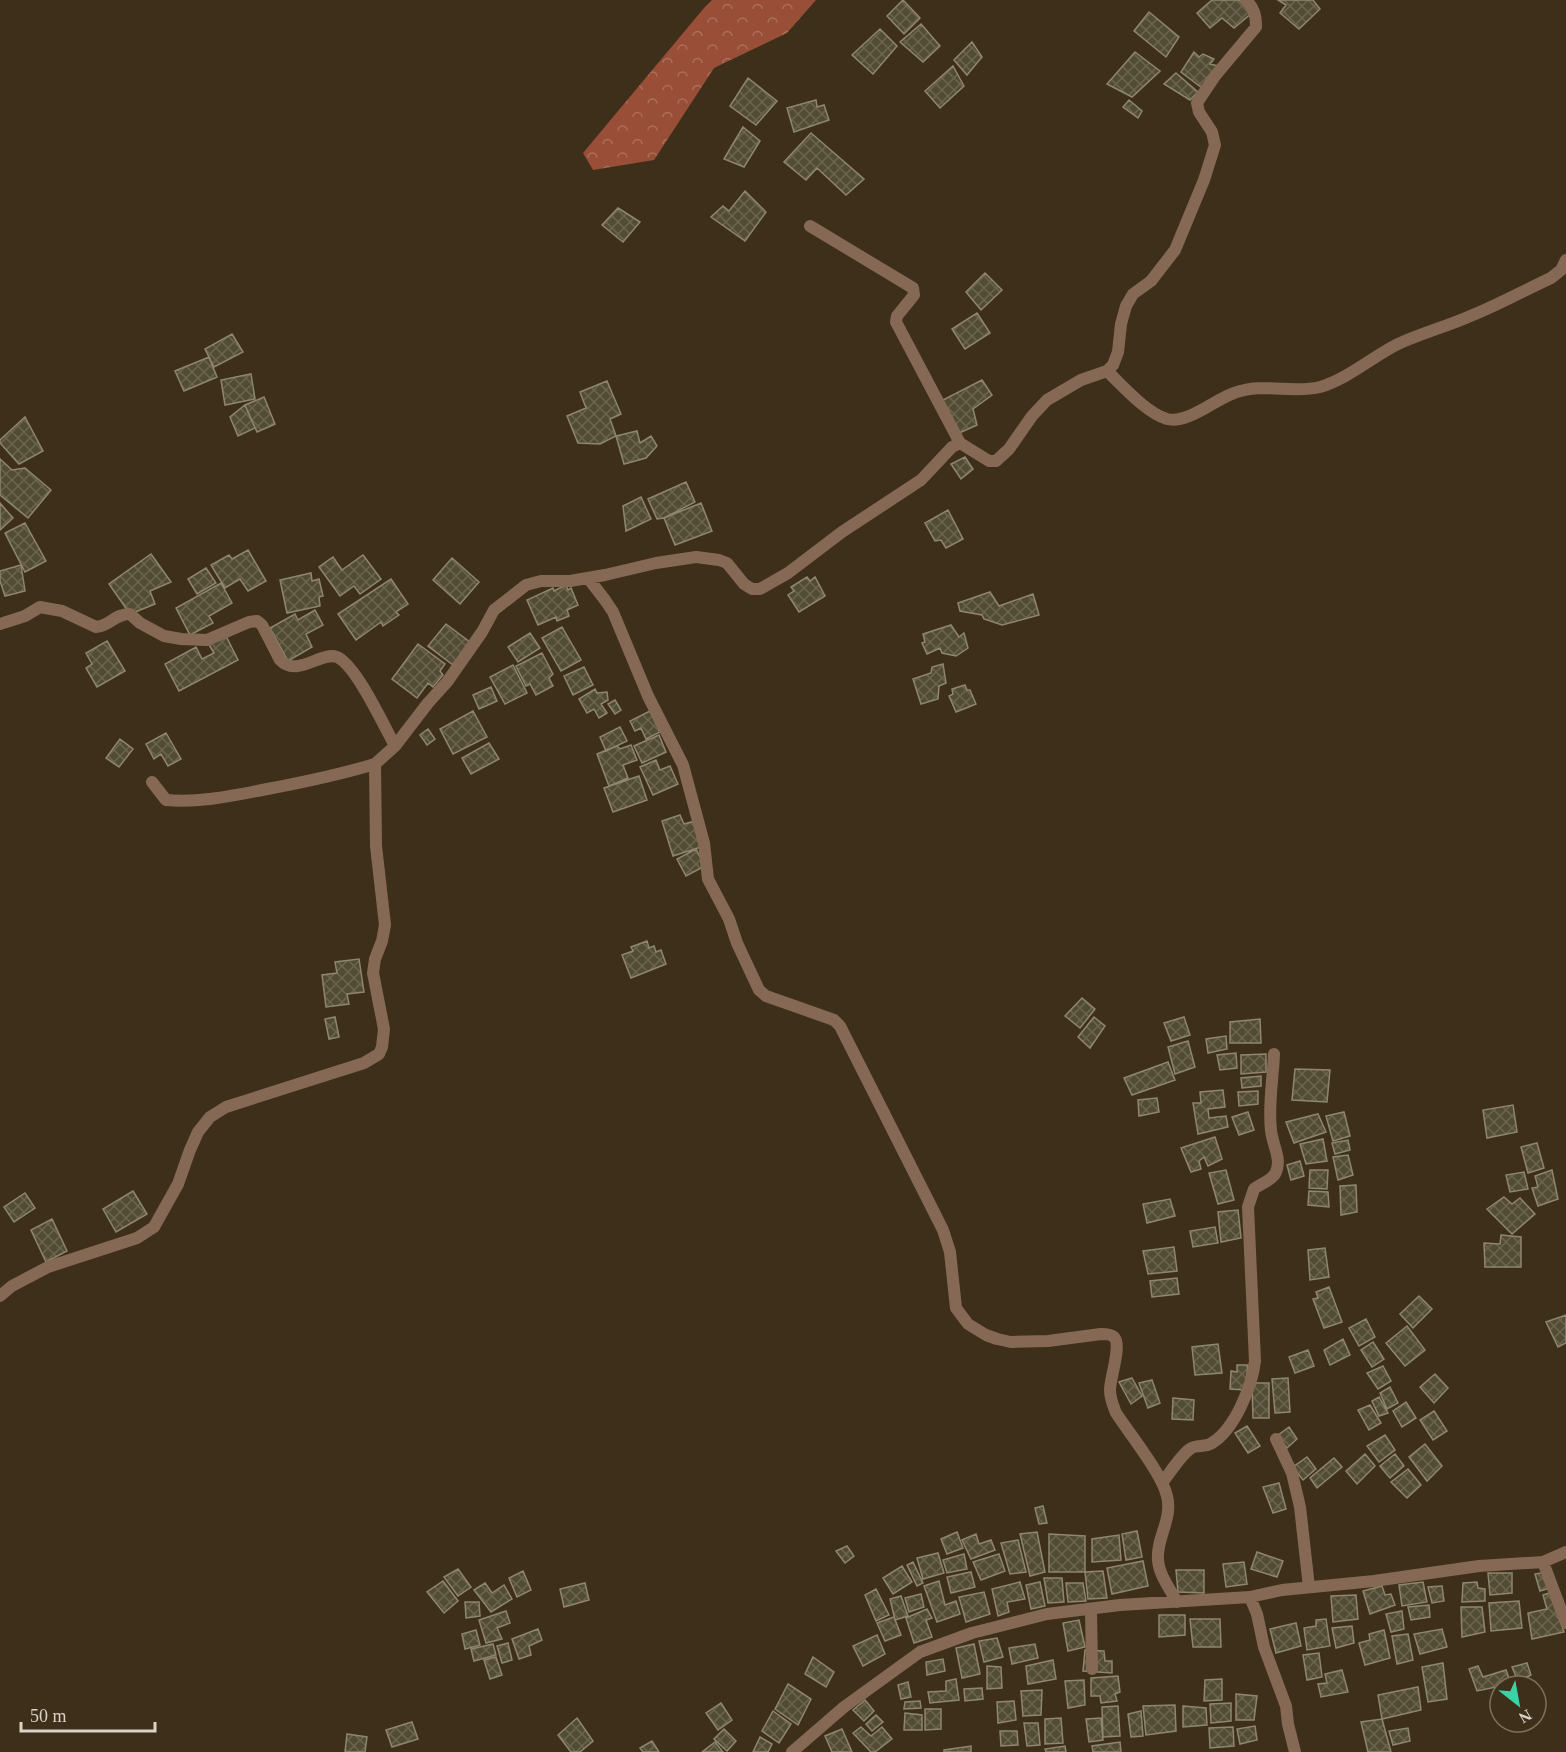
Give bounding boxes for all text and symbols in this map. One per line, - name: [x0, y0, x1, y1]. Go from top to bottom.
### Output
- north arrow: [1488, 1674, 1548, 1734]
- scale bar: [21, 1695, 154, 1733]
- text: 50 m: [30, 1706, 67, 1726]
- text: N: [1516, 1706, 1535, 1727]

